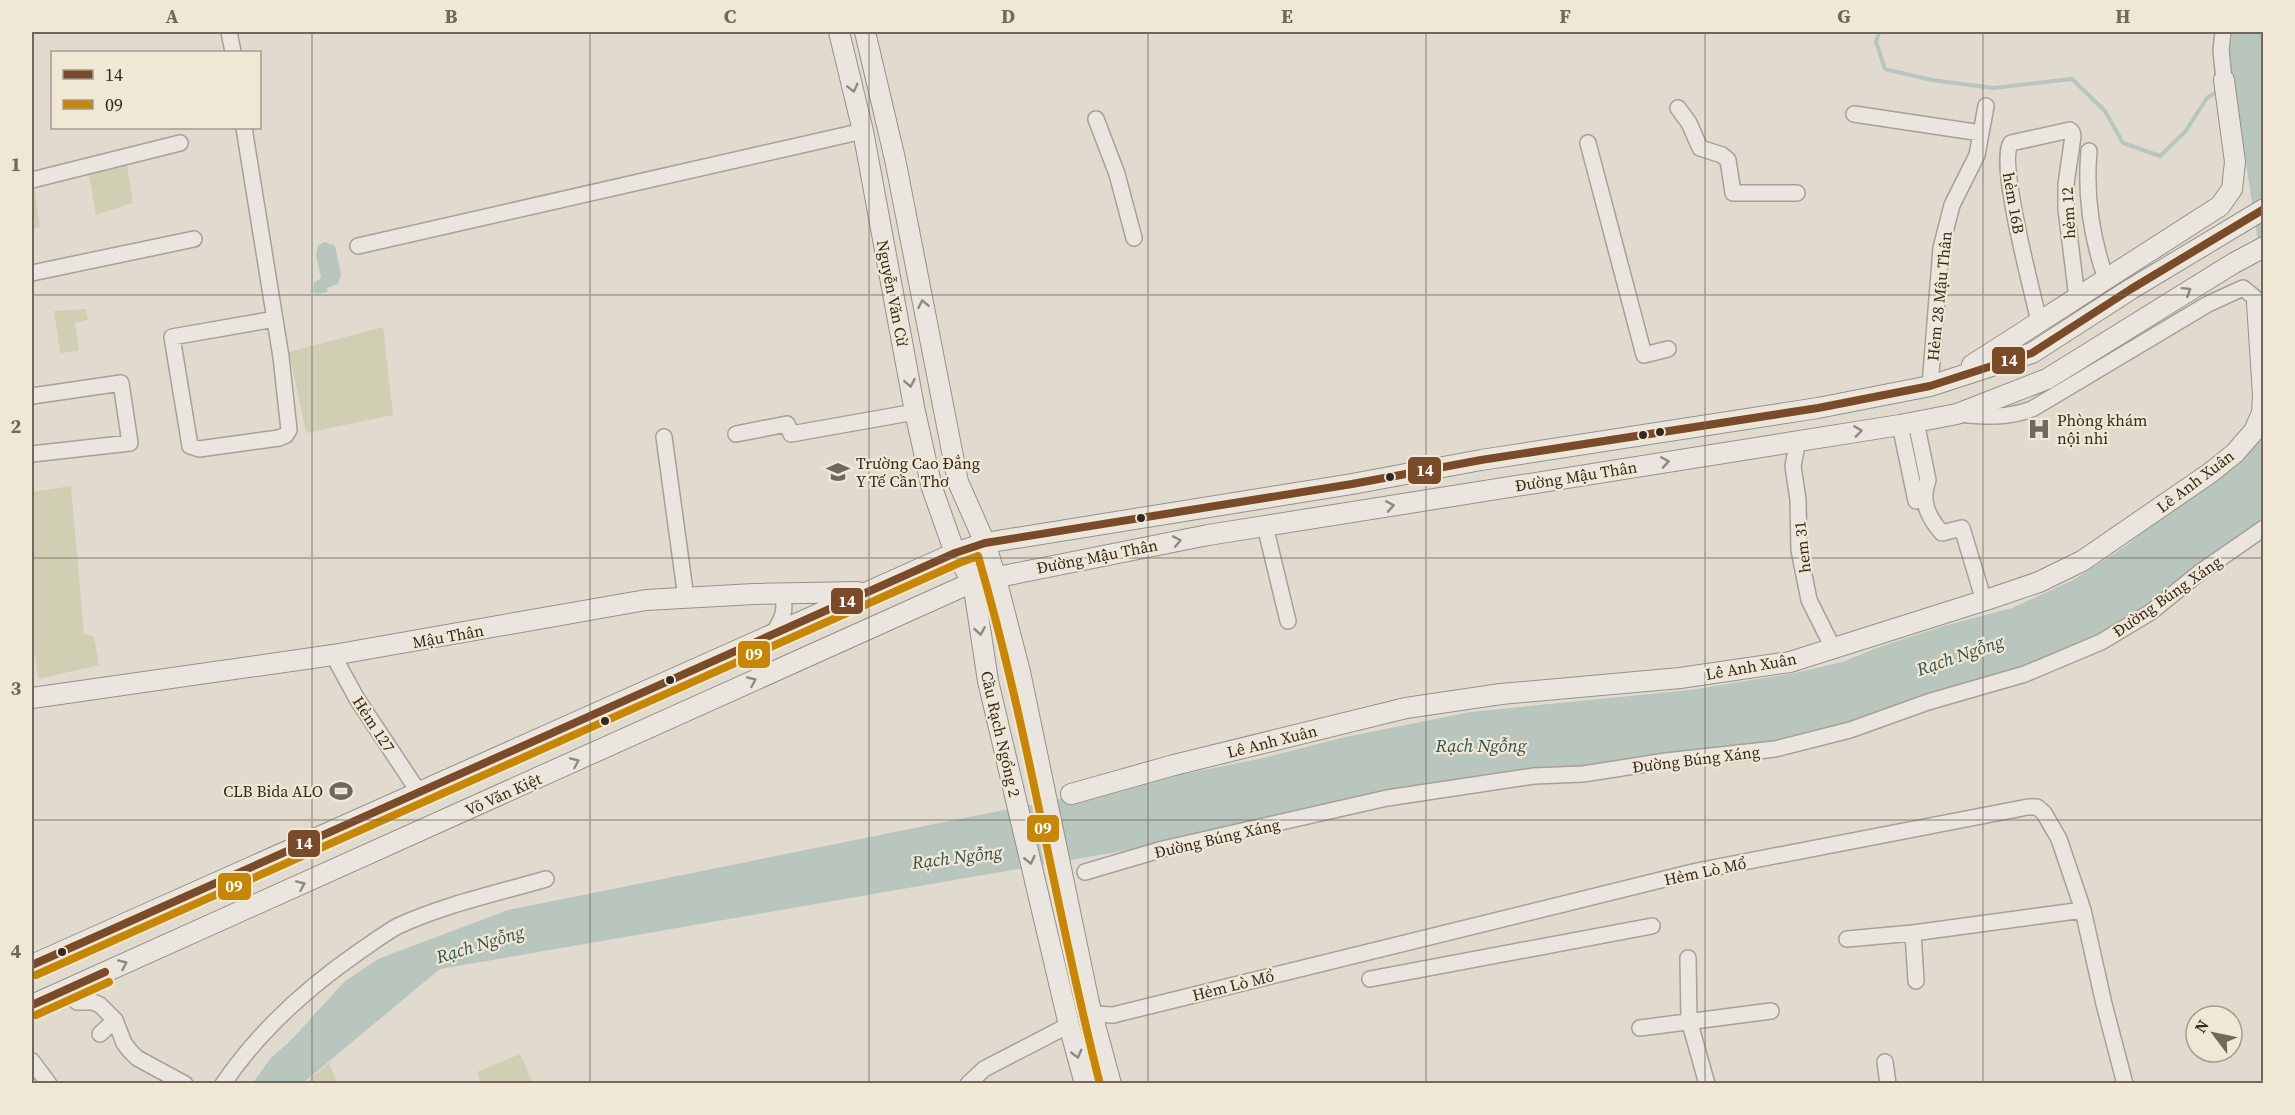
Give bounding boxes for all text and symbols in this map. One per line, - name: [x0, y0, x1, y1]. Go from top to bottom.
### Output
- text: A: [165, 2, 179, 30]
- text: B: [444, 2, 458, 30]
- text: C: [724, 2, 736, 30]
- text: D: [1001, 2, 1015, 30]
- text: E: [1281, 2, 1293, 30]
- text: F: [1559, 2, 1571, 30]
- text: G: [1837, 2, 1851, 30]
- text: H: [2115, 2, 2131, 30]
- legend: [51, 51, 261, 129]
- text: 14: [105, 62, 123, 87]
- one-way arrow: [845, 83, 858, 93]
- text: 09: [105, 92, 123, 117]
- text: 1: [11, 150, 21, 178]
- street label: hẻm 16B: [1998, 171, 2030, 235]
- street label: hẻm 12: [2056, 186, 2080, 240]
- street label: Hẻm 28 Mậu Thân: [1921, 230, 1957, 362]
- street label: Nguyễn Văn Cừ: [872, 238, 914, 349]
- one-way arrow: [2181, 287, 2191, 299]
- one-way arrow: [918, 300, 931, 310]
- line badge: 14: [1991, 346, 2026, 375]
- text: 14: [2000, 349, 2018, 371]
- one-way arrow: [903, 377, 916, 387]
- place label: Phòng khám nội nhi: [2057, 409, 2147, 449]
- text: 2: [11, 412, 22, 440]
- hospital icon: Phòng khám nội nhi: [2026, 416, 2052, 442]
- unlabelled marker: [1654, 426, 1666, 438]
- one-way arrow: [1853, 426, 1863, 438]
- unlabelled marker: [1637, 429, 1649, 441]
- street label: Lê Anh Xuân: [2152, 444, 2239, 517]
- place label: Trường Cao Đẳng Y Tế Cần Thơ: [856, 452, 980, 492]
- street label: Đường Mậu Thân: [1513, 455, 1639, 497]
- line badge: 14: [1407, 456, 1442, 485]
- one-way arrow: [1661, 456, 1670, 468]
- school or university icon: Trường Cao Đẳng Y Tế Cần Thơ: [825, 459, 851, 485]
- text: 14: [1416, 459, 1434, 481]
- unlabelled marker: [1384, 471, 1396, 483]
- one-way arrow: [1385, 500, 1394, 512]
- unlabelled marker: [1135, 512, 1147, 524]
- street label: hem 31: [1788, 520, 1816, 574]
- street label: Đường Mậu Thân: [1034, 533, 1160, 579]
- one-way arrow: [1171, 535, 1181, 548]
- street label: Đường Búng Xáng: [2108, 550, 2226, 642]
- line badge: 14: [830, 587, 864, 615]
- text: 14: [838, 590, 856, 612]
- street label: Mậu Thân: [411, 619, 486, 653]
- one-way arrow: [974, 626, 986, 636]
- water label: Rạch Ngỗng: [1912, 628, 2008, 682]
- line badge: 09: [737, 640, 771, 669]
- text: 09: [745, 643, 763, 665]
- street label: Lê Anh Xuân: [1704, 647, 1798, 685]
- street label: Cầu Rạch Ngổng 2: [976, 669, 1026, 799]
- text: 3: [11, 674, 22, 702]
- unlabelled marker: [664, 674, 676, 686]
- one-way arrow: [746, 677, 757, 689]
- street label: Hẻm 127: [348, 692, 400, 756]
- unlabelled marker: [599, 715, 611, 727]
- street label: Lê Anh Xuân: [1225, 719, 1320, 763]
- water label: Rạch Ngỗng: [1435, 733, 1528, 758]
- street label: Đường Búng Xáng: [1631, 740, 1761, 778]
- one-way arrow: [568, 757, 579, 769]
- street label: Võ Văn Kiệt: [461, 767, 545, 821]
- sports icon: CLB Bida ALO: [328, 778, 354, 804]
- place label: CLB Bida ALO: [223, 780, 323, 802]
- street label: Đường Búng Xáng: [1152, 813, 1282, 863]
- line badge: 09: [1026, 814, 1060, 843]
- text: 09: [1034, 817, 1052, 839]
- line badge: 14: [287, 829, 321, 858]
- text: 14: [295, 832, 313, 854]
- water label: Rạch Ngỗng: [909, 839, 1005, 875]
- street label: Hẻm Lò Mổ: [1662, 852, 1748, 890]
- one-way arrow: [1023, 855, 1036, 865]
- line badge: 09: [217, 872, 252, 901]
- text: 09: [225, 875, 243, 897]
- one-way arrow: [295, 880, 306, 892]
- water label: Rạch Ngỗng: [432, 918, 528, 970]
- text: 4: [11, 937, 22, 965]
- unlabelled marker: [56, 946, 68, 958]
- one-way arrow: [117, 959, 128, 971]
- street label: Hẻm Lò Mổ: [1190, 964, 1276, 1006]
- north arrow: [2184, 1004, 2244, 1064]
- text: N: [2189, 1015, 2214, 1037]
- one-way arrow: [1070, 1048, 1082, 1059]

